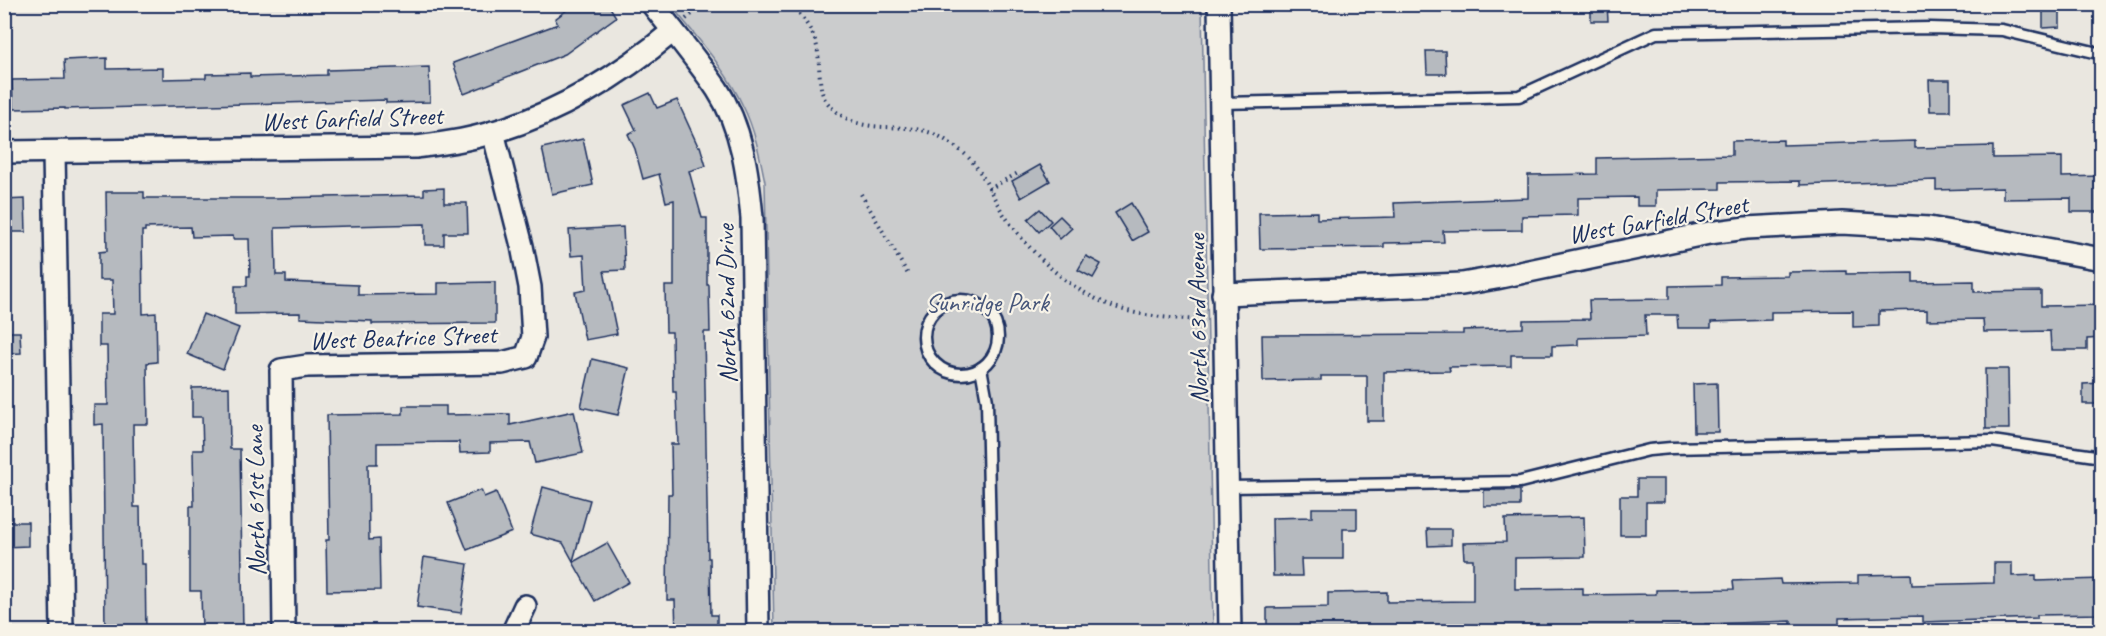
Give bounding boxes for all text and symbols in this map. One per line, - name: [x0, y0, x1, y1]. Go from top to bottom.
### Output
- street label: West Garfield Street: [261, 99, 446, 138]
- street label: West Garfield Street: [1566, 187, 1753, 251]
- street label: North 62nd Drive: [709, 223, 744, 384]
- street label: North 63rd Avenue: [1179, 232, 1215, 404]
- park label: Sunridge Park: [925, 286, 1051, 319]
- street label: West Beatrice Street: [309, 318, 499, 357]
- street label: North 61st Lane: [238, 424, 273, 577]

